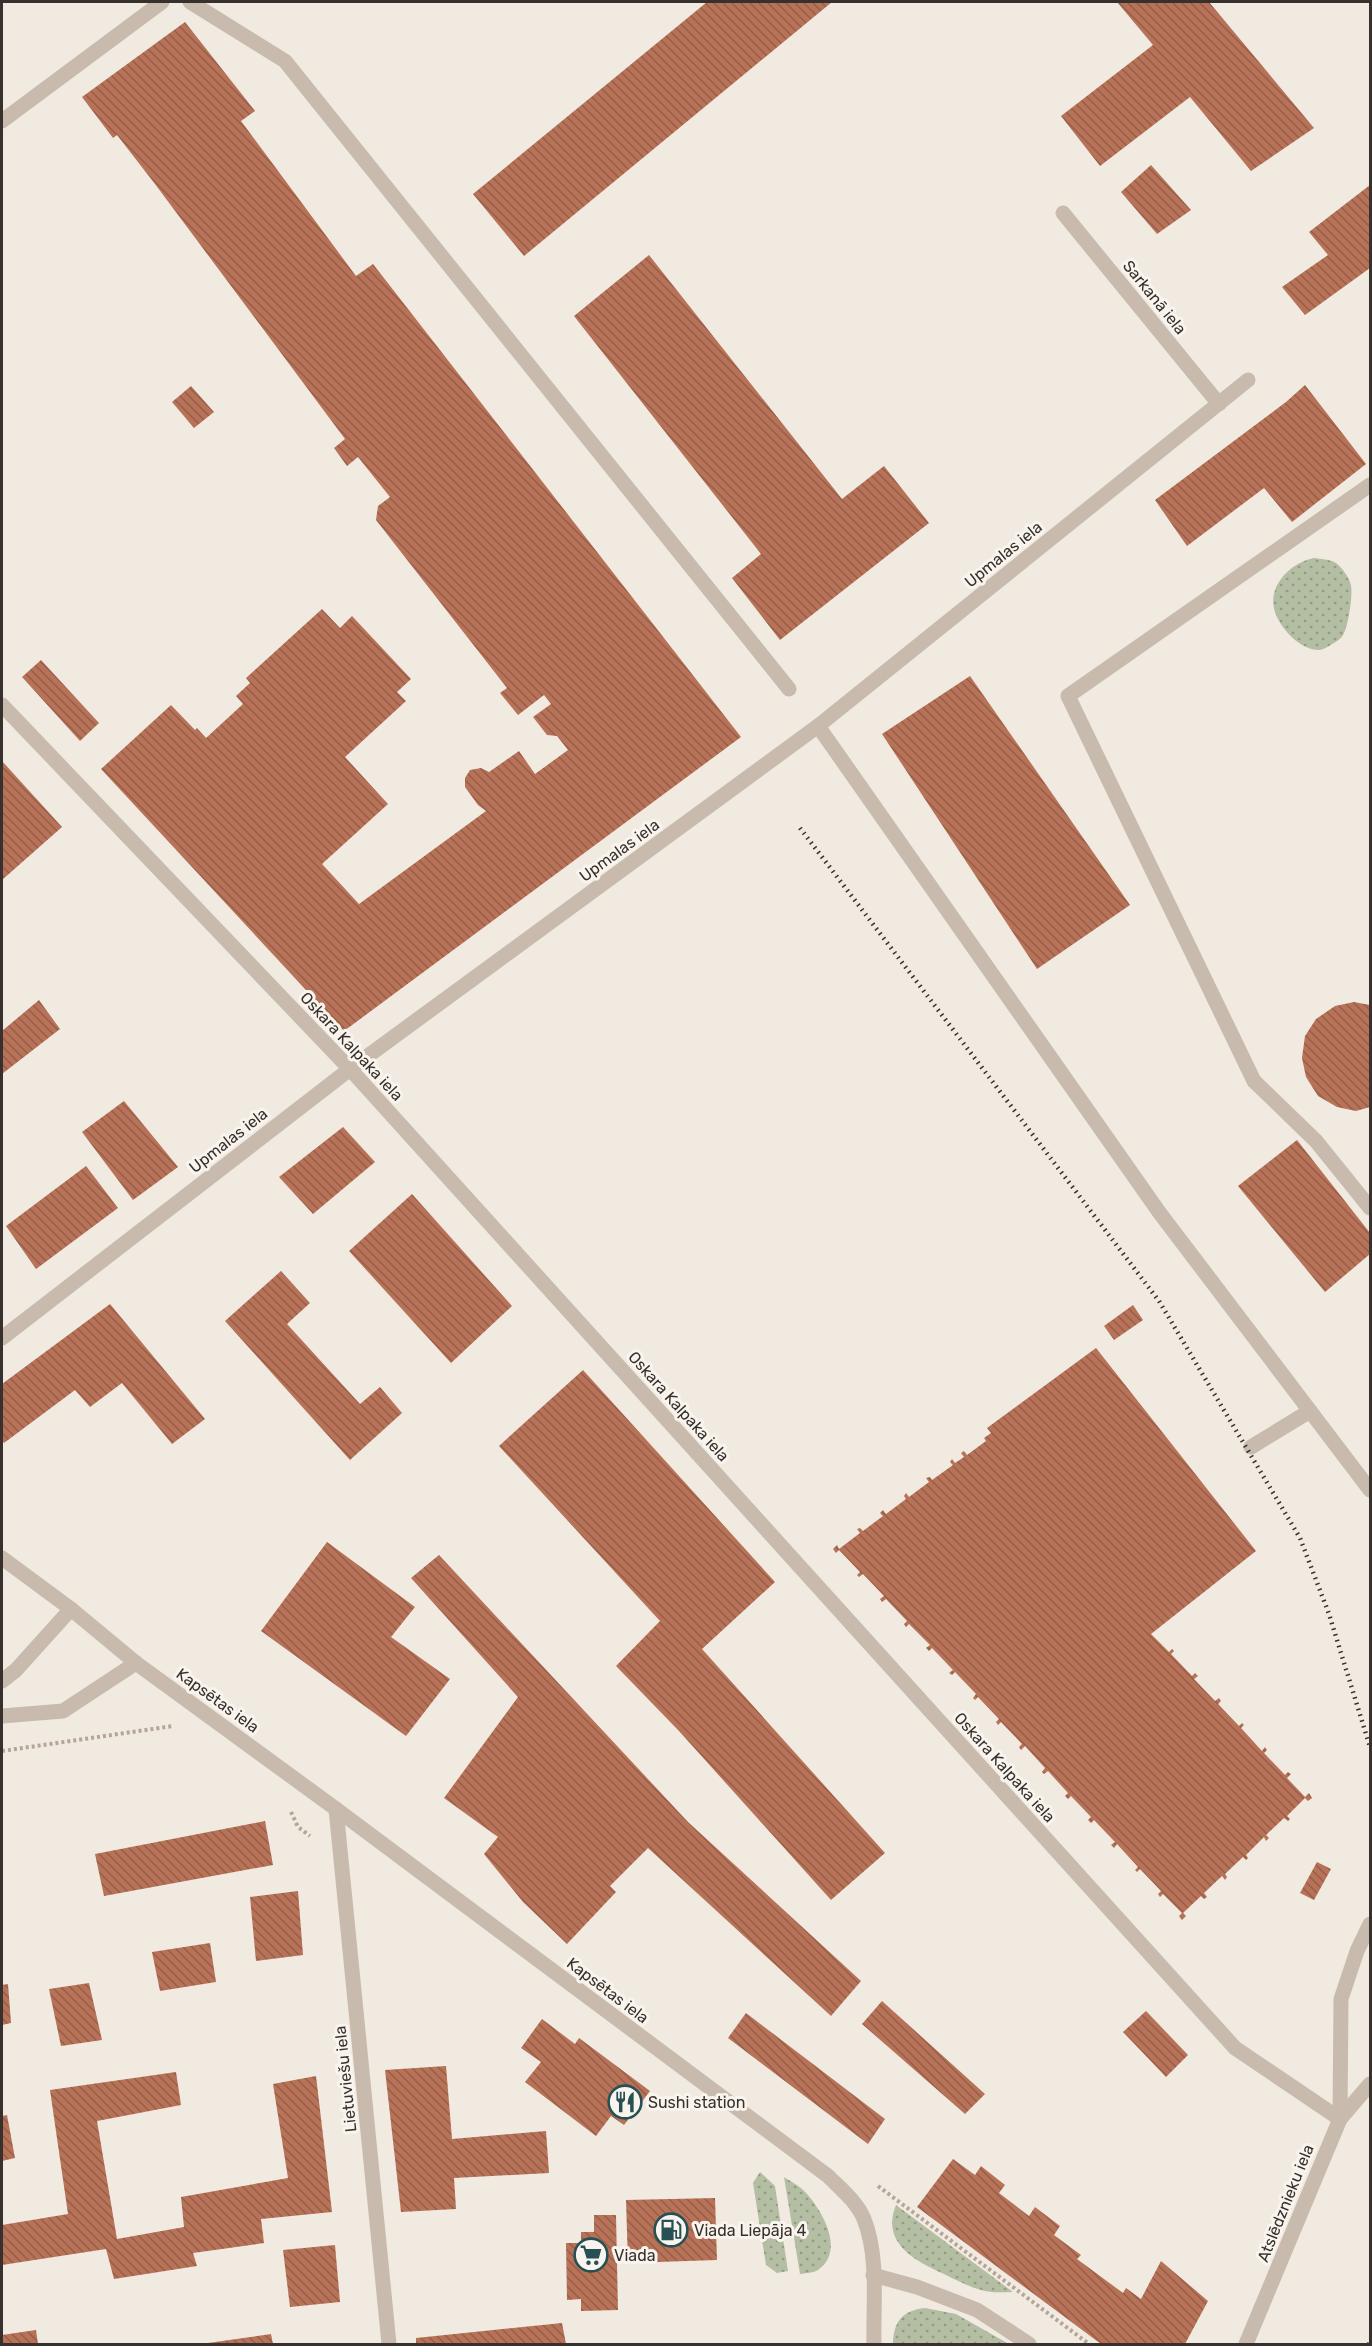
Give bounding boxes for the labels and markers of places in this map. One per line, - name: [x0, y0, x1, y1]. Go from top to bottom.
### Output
- restaurant icon: Sushi station: [607, 2084, 643, 2120]
- place label: Sushi station: [648, 2093, 745, 2112]
- fuel station icon: Viada Liepāja 4: [653, 2212, 689, 2248]
- place label: Viada Liepāja 4: [694, 2221, 807, 2240]
- supermarket icon: Viada: [573, 2237, 609, 2273]
- place label: Viada: [614, 2246, 656, 2265]

